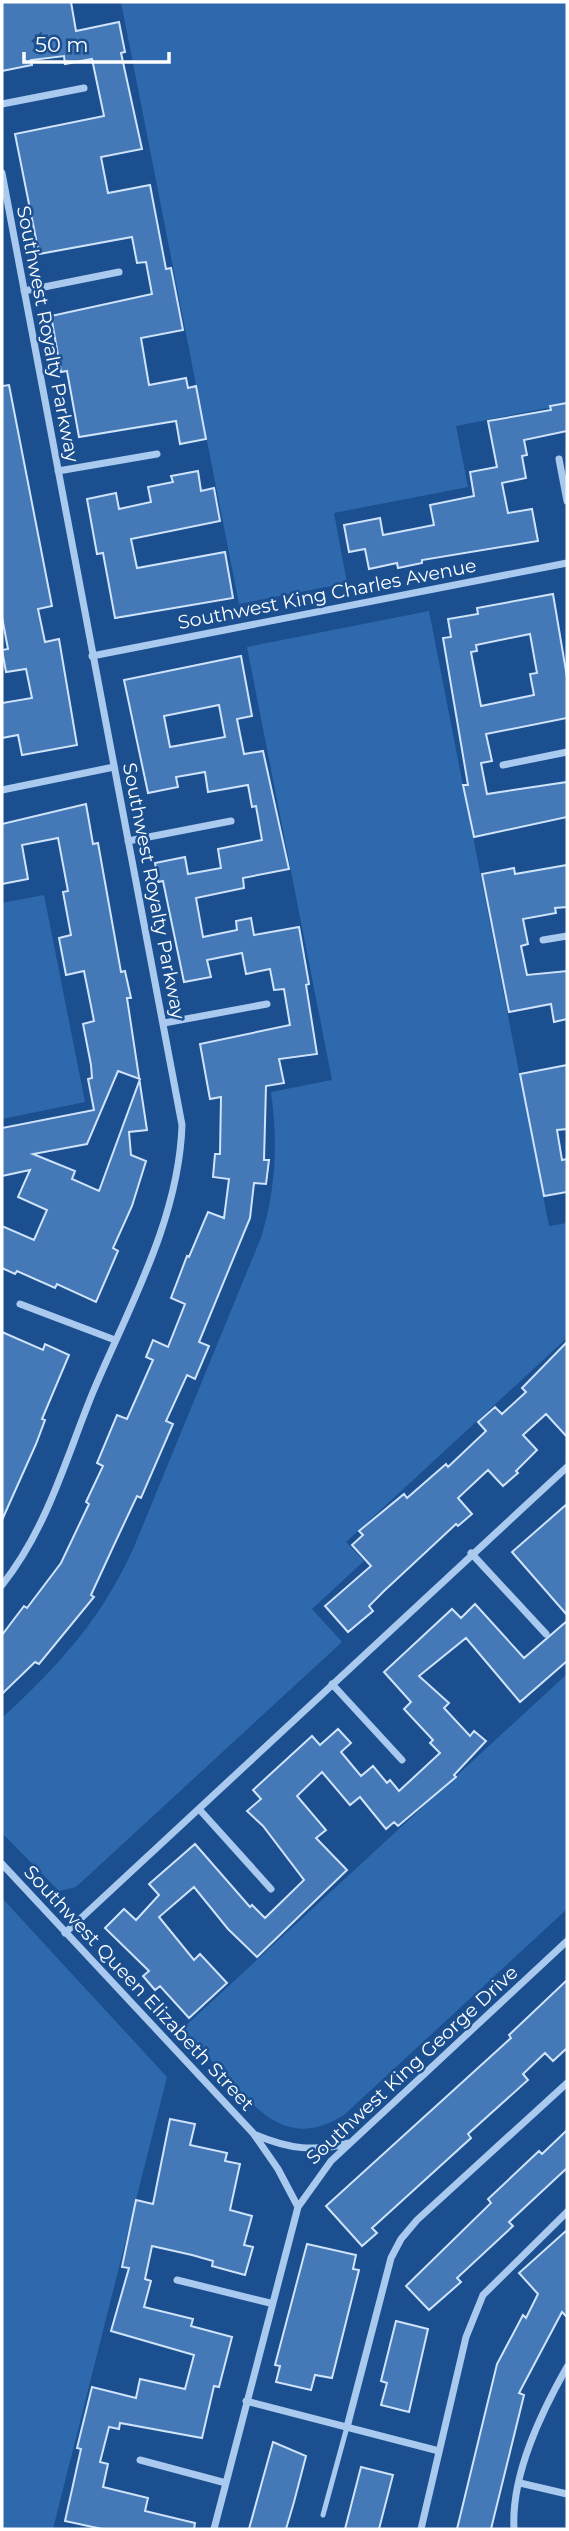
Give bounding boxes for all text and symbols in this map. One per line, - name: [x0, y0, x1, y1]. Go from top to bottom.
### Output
- scale bar: [24, 21, 170, 65]
- text: 50 m: [35, 32, 89, 57]
- street label: Southwest Royalty Parkway: [12, 204, 84, 465]
- street label: Southwest King Charles Avenue: [176, 554, 478, 634]
- street label: Southwest Royalty Parkway: [118, 761, 190, 1022]
- street label: Southwest Queen Elizabeth Street: [19, 1860, 259, 2116]
- street label: Southwest King George Drive: [301, 1961, 523, 2169]

